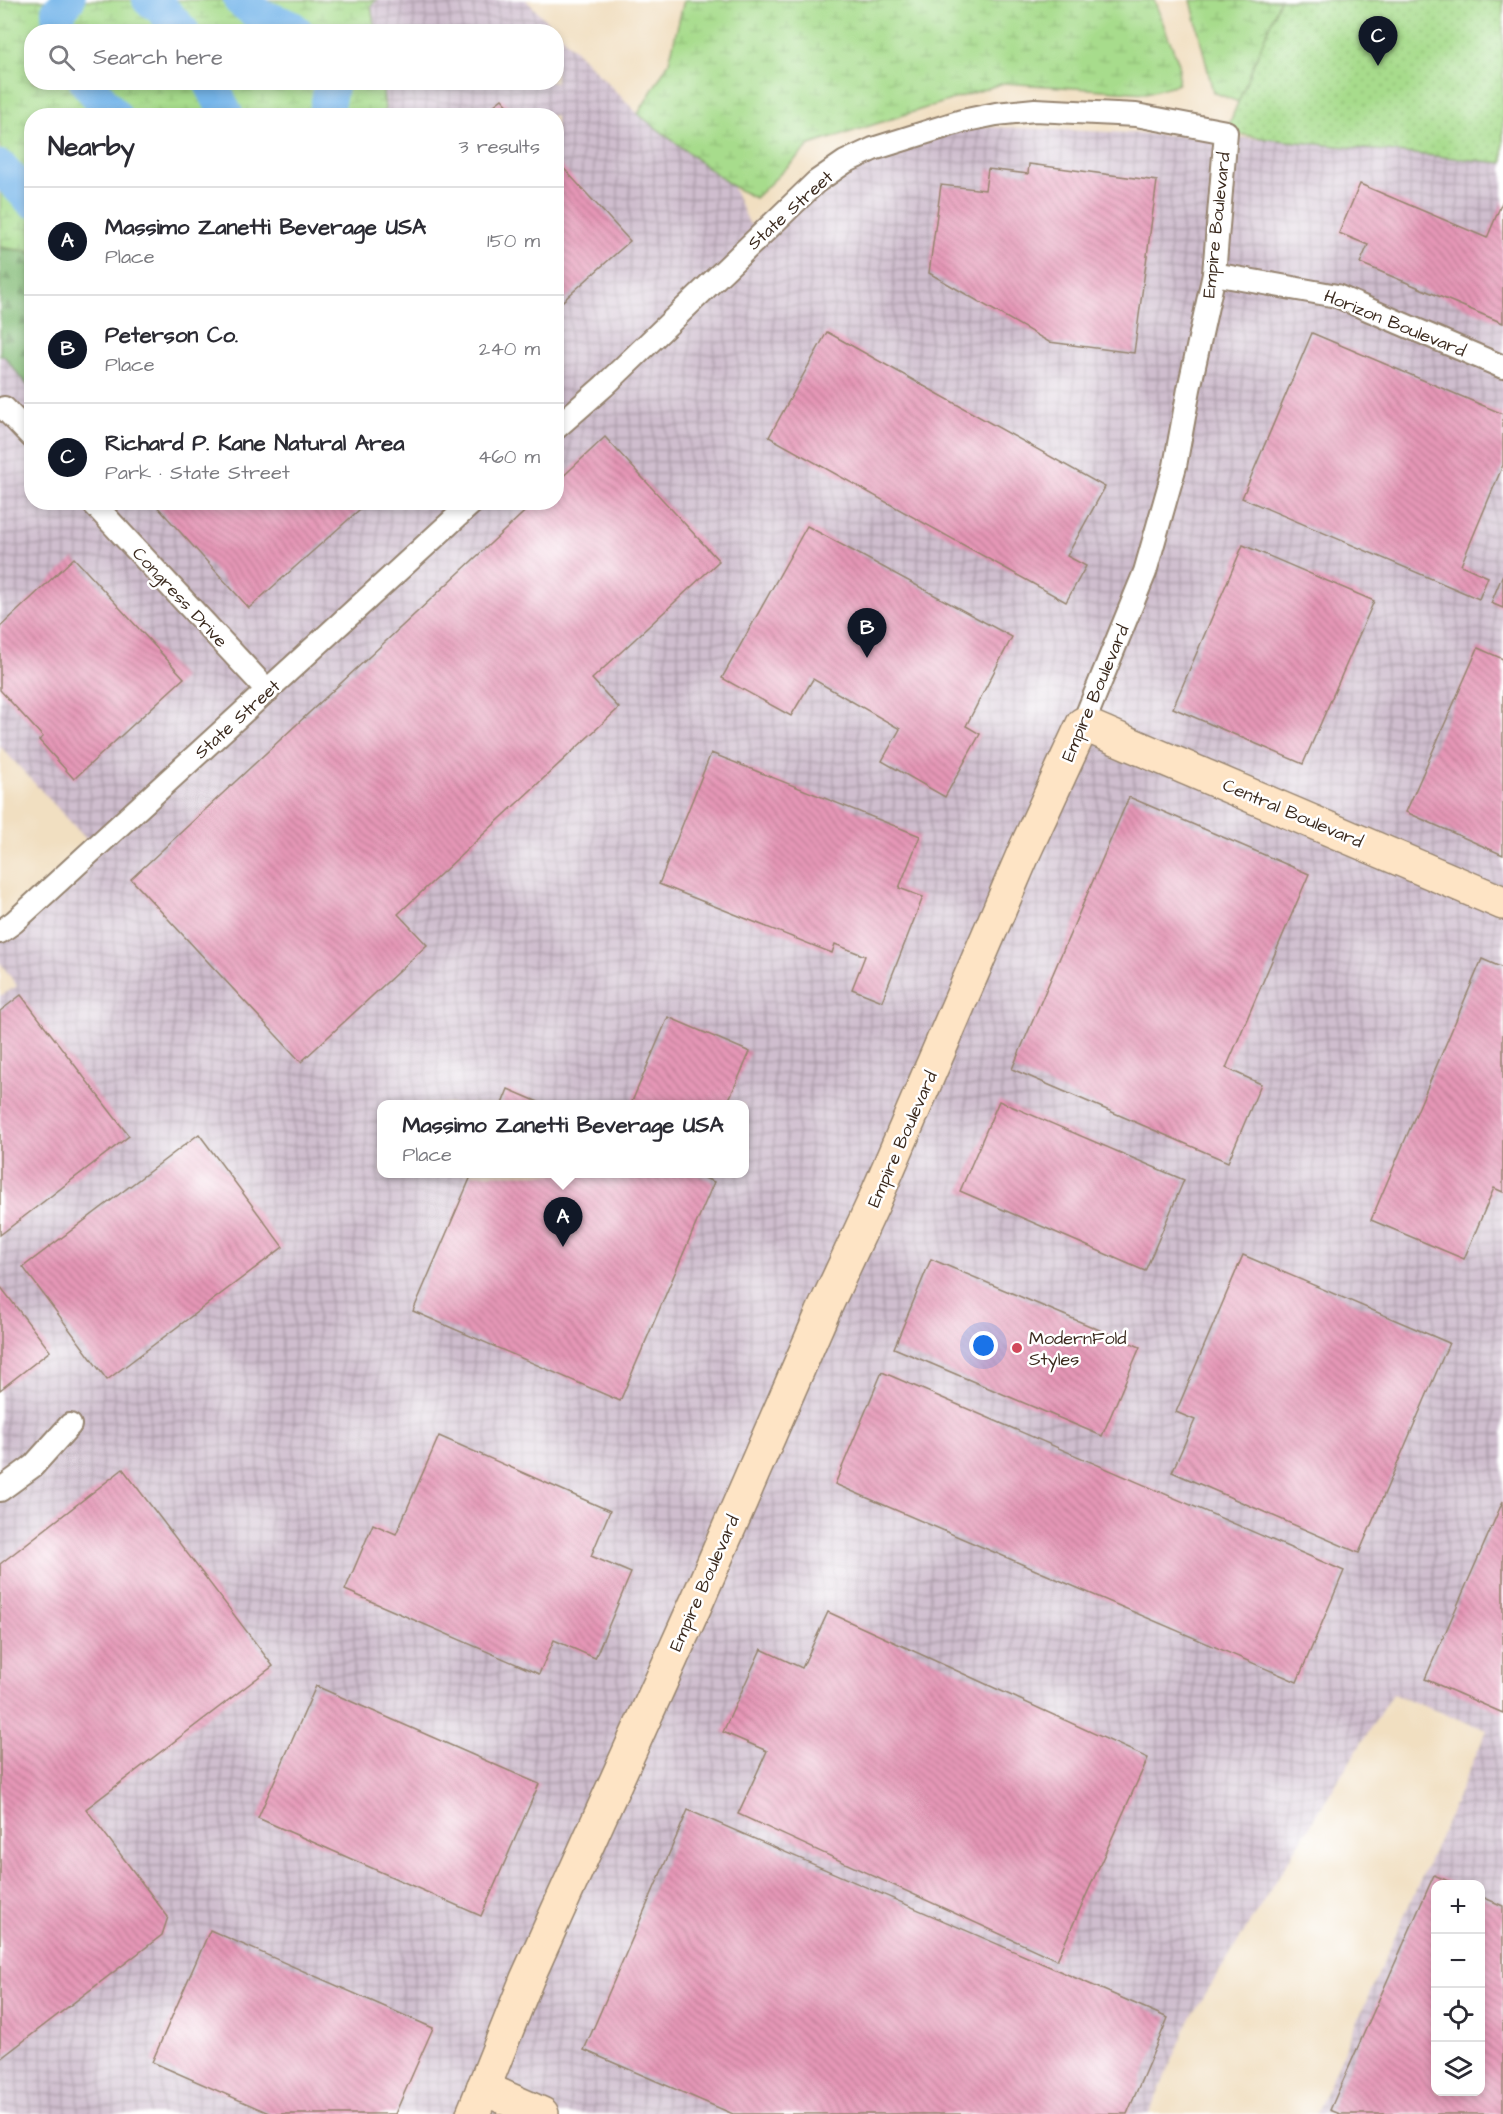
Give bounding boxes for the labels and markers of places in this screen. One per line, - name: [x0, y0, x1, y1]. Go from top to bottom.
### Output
- pin: C: [1358, 16, 1398, 66]
- pin: B: [848, 608, 886, 658]
- pin: A: [544, 1198, 582, 1247]
- place label: ModernFold Styles: [1029, 1326, 1127, 1373]
- marker: ModernFold Styles: [1010, 1341, 1024, 1355]

